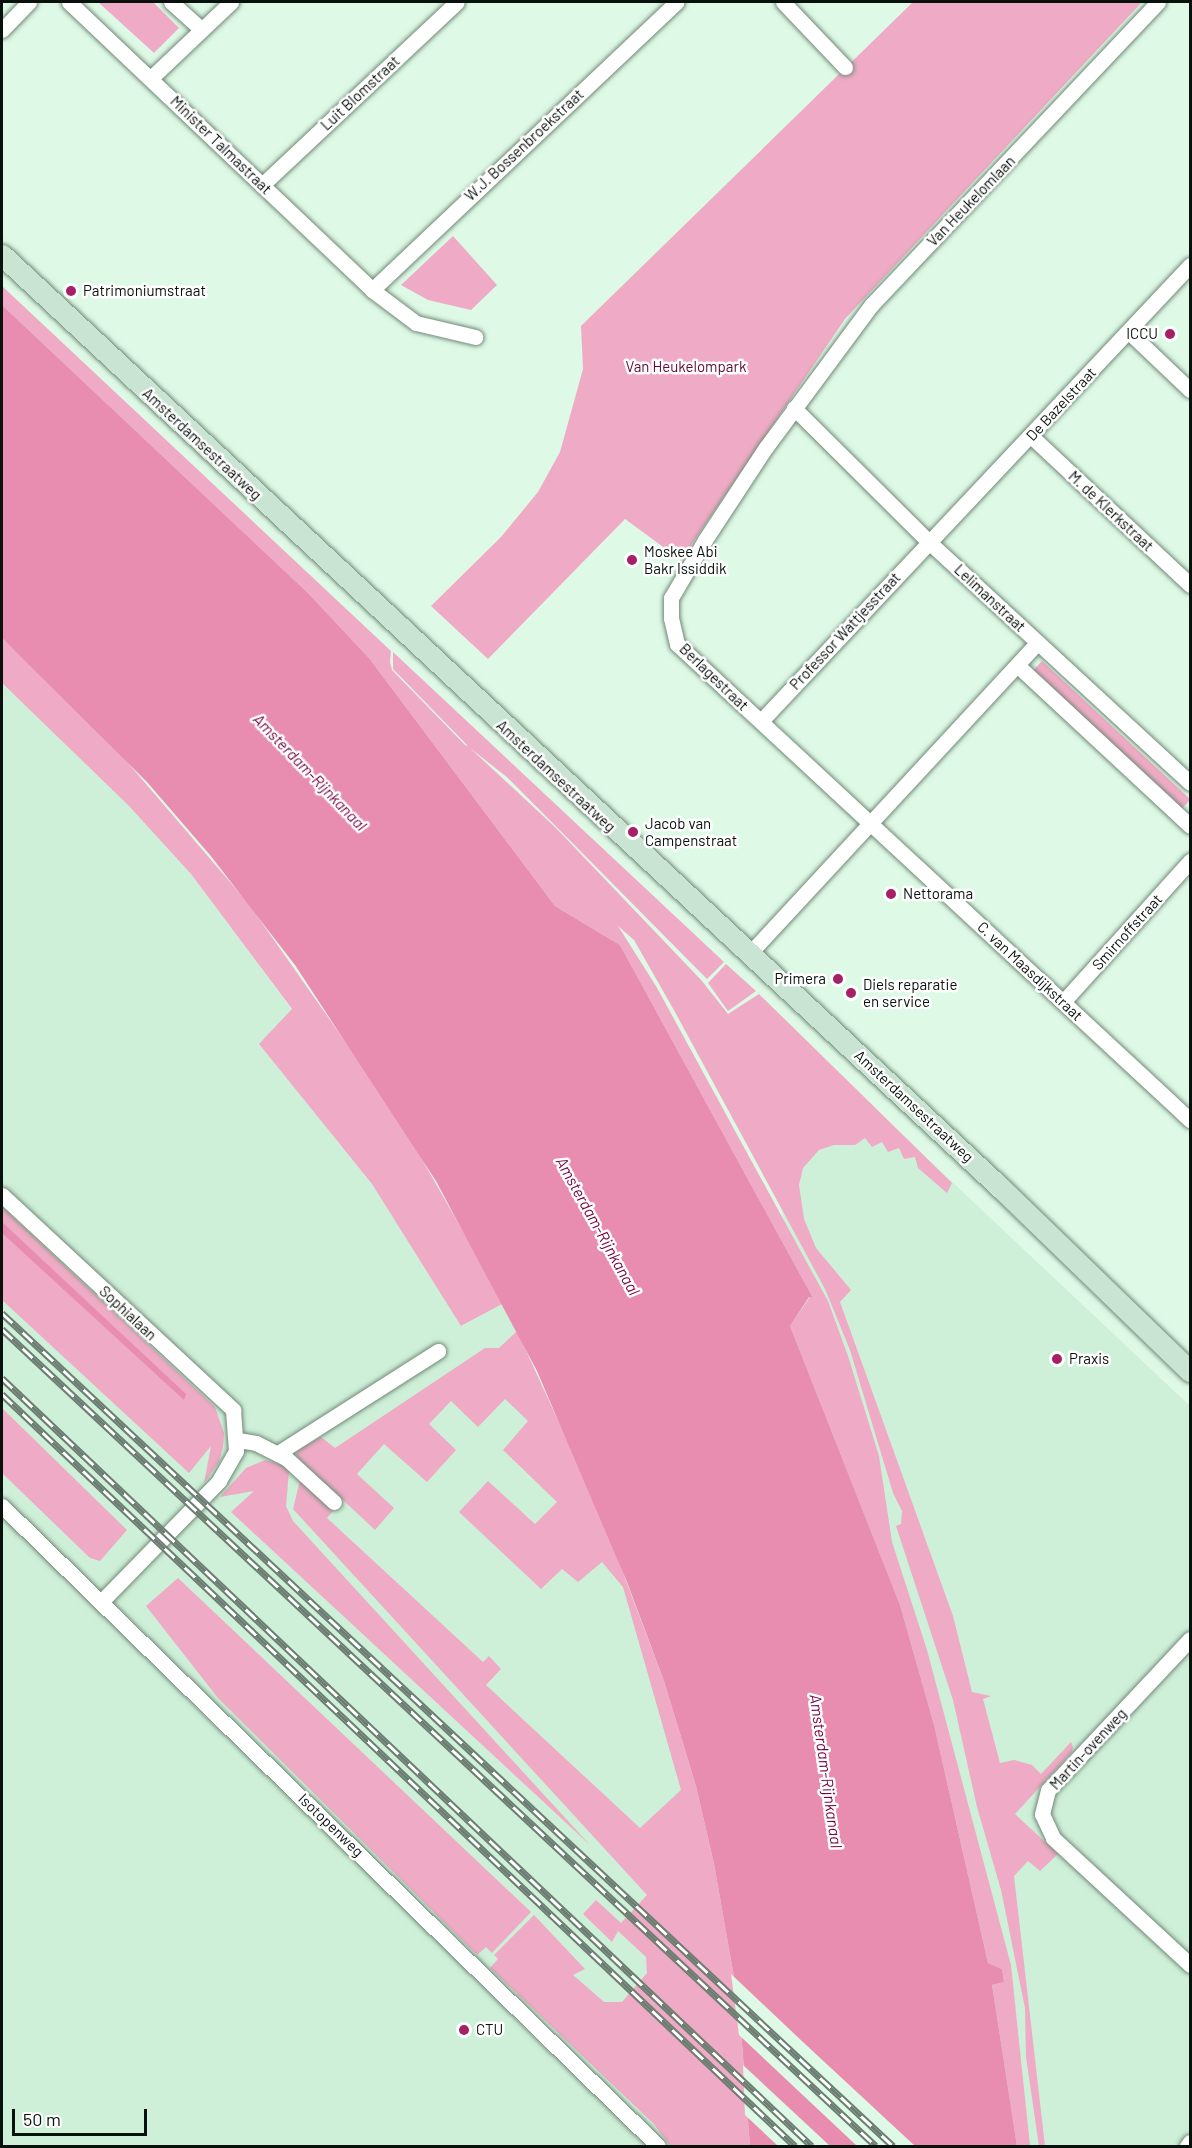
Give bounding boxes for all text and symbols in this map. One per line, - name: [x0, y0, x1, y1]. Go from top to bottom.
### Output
- street label: Luit Blomstraat: [317, 52, 403, 134]
- street label: W.J. Bossenbroekstraat: [461, 85, 587, 205]
- street label: Minister Talmastraat: [167, 92, 275, 198]
- street label: Van Heukelomlaan: [923, 152, 1019, 250]
- place label: Patrimoniumstraat: [83, 282, 206, 300]
- marker: Patrimoniumstraat: [64, 284, 78, 298]
- place label: ICCU: [1126, 325, 1158, 343]
- marker: ICCU: [1163, 327, 1177, 341]
- park label: Van Heukelompark: [626, 358, 746, 376]
- street label: De Bazelstraat: [1022, 363, 1100, 445]
- street label: Amsterdamsestraatweg: [139, 384, 265, 504]
- street label: M. de Klerkstraat: [1065, 467, 1157, 555]
- place label: Moskee Abi Bakr Issiddik: [644, 542, 727, 577]
- marker: Moskee Abi Bakr Issiddik: [625, 553, 639, 567]
- street label: Lelimanstraat: [951, 560, 1029, 636]
- street label: Professor Wattjesstraat: [786, 569, 904, 693]
- street label: Berlagestraat: [676, 640, 752, 714]
- water label: Amsterdam-Rijnkanaal: [249, 709, 371, 835]
- street label: Amsterdamsestraatweg: [493, 716, 619, 836]
- place label: Jacob van Campenstraat: [645, 814, 737, 849]
- marker: Jacob van Campenstraat: [626, 825, 640, 839]
- place label: Nettorama: [903, 885, 973, 903]
- marker: Nettorama: [884, 887, 898, 901]
- street label: Smirnoffstraat: [1088, 890, 1166, 974]
- street label: C. van Maasdijkstraat: [974, 918, 1086, 1024]
- place label: Primera: [774, 970, 826, 988]
- marker: Primera: [831, 972, 845, 986]
- place label: Diels reparatie en service: [863, 975, 957, 1010]
- marker: Diels reparatie en service: [844, 986, 858, 1000]
- street label: Amsterdamsestraatweg: [851, 1046, 977, 1166]
- water label: Amsterdam-Rijnkanaal: [552, 1153, 644, 1299]
- street label: Sophialaan: [96, 1282, 160, 1344]
- place label: Praxis: [1069, 1350, 1109, 1368]
- marker: Praxis: [1050, 1352, 1064, 1366]
- water label: Amsterdam-Rijnkanaal: [806, 1693, 846, 1849]
- street label: Martin-ovenweg: [1046, 1705, 1130, 1793]
- street label: Isotopenweg: [295, 1790, 367, 1860]
- place label: CTU: [476, 2021, 503, 2039]
- marker: CTU: [457, 2023, 471, 2037]
- scale bar: [15, 2097, 150, 2135]
- text: 50 m: [23, 2108, 61, 2130]

